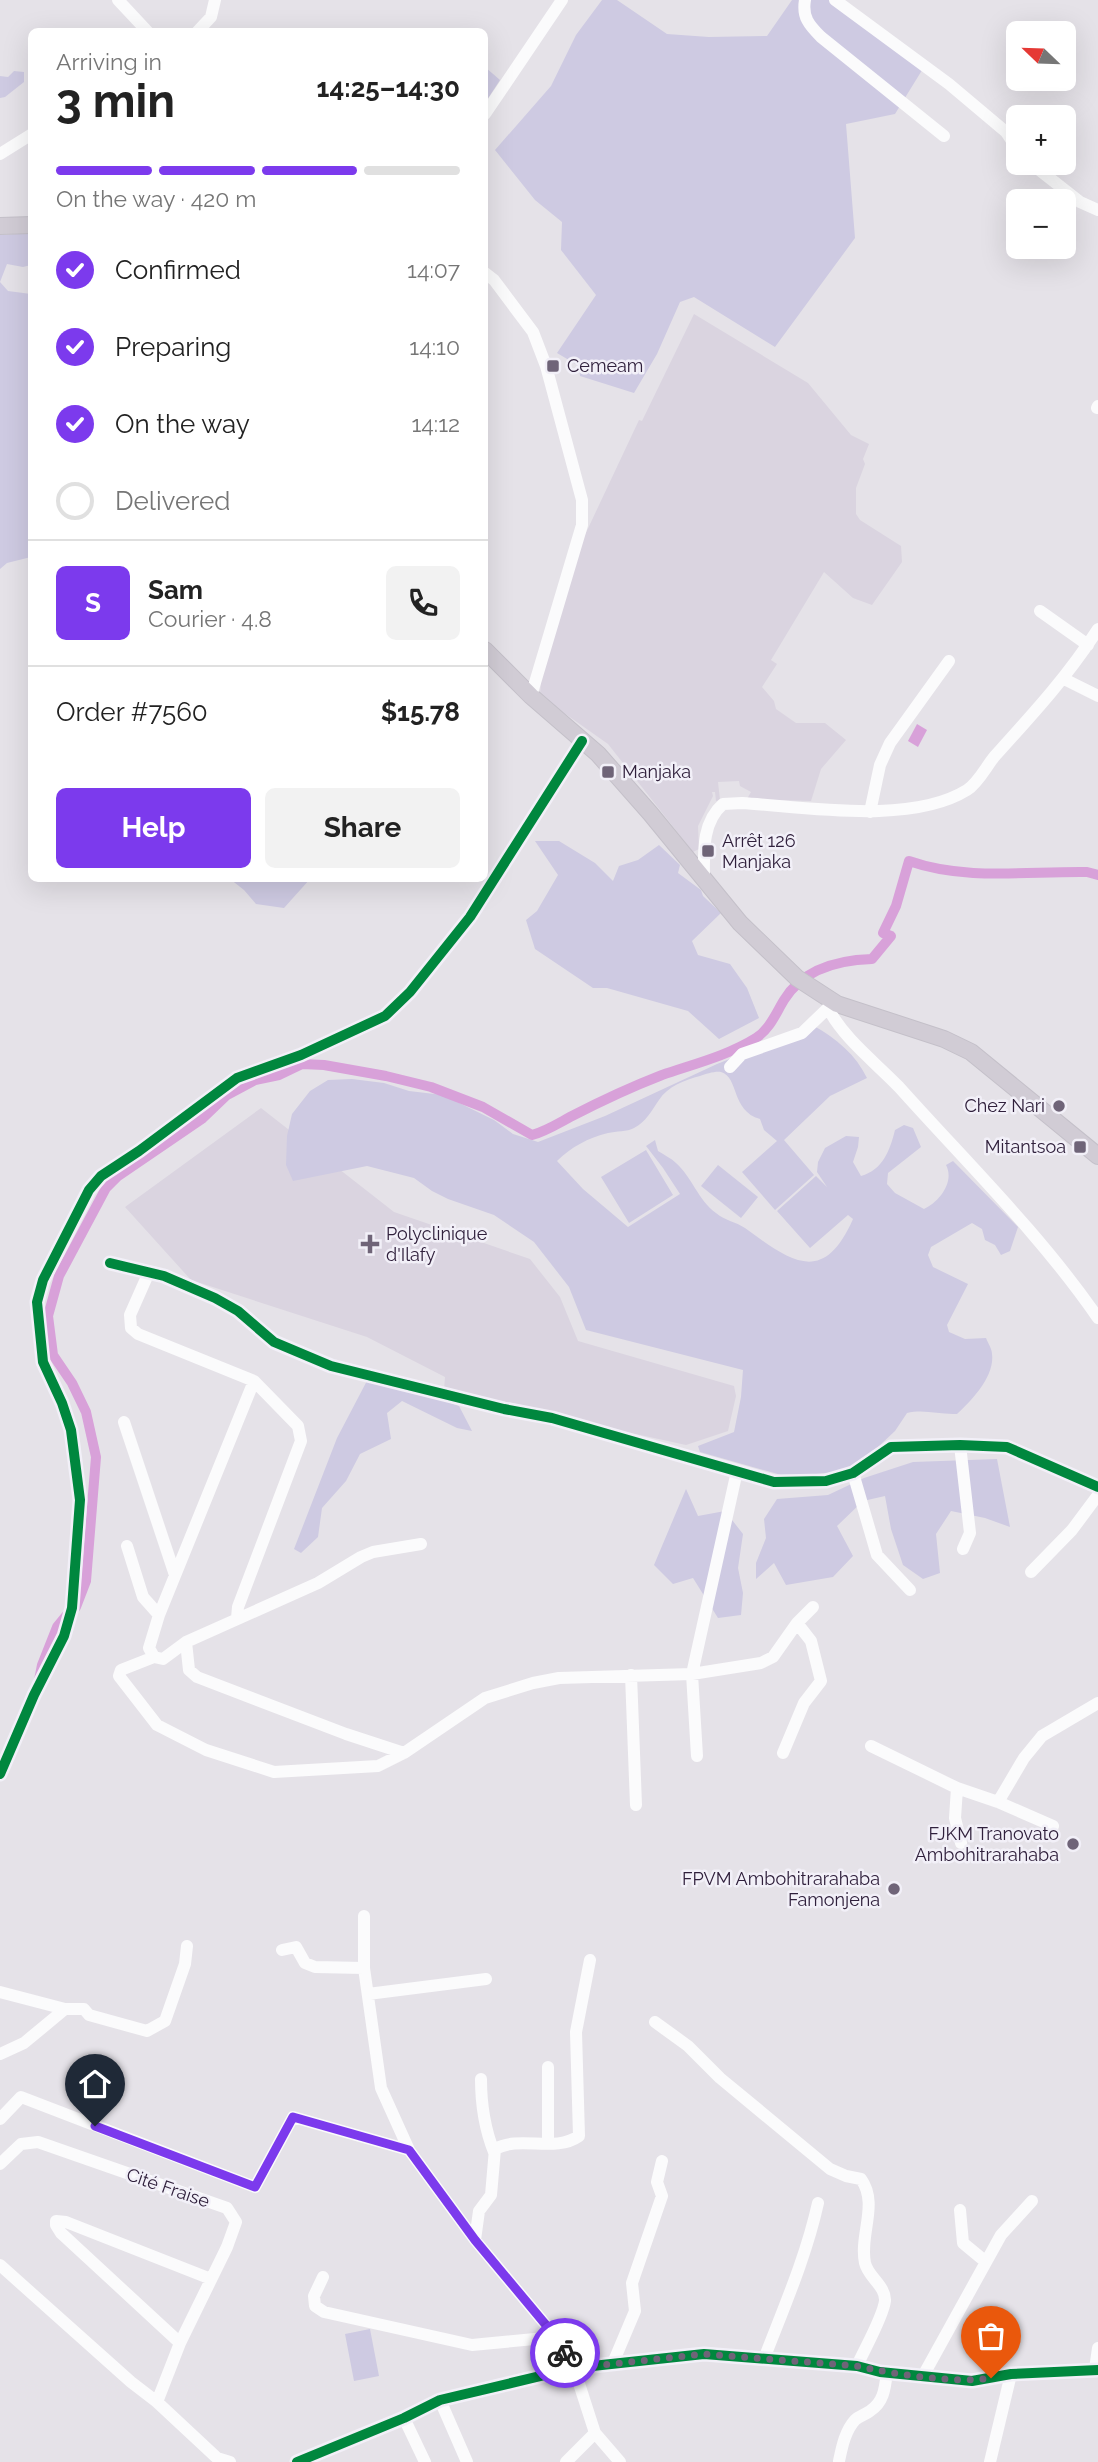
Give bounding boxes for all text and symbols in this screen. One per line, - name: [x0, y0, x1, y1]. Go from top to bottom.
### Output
- north arrow: [1006, 21, 1076, 91]
- map controls: [1006, 21, 1076, 259]
- text: Arriving in: [56, 48, 162, 75]
- text: 14:25–14:30: [317, 73, 460, 103]
- text: 3 min: [56, 74, 175, 128]
- button: +: [1006, 105, 1076, 175]
- text: On the way · 420 m: [56, 185, 256, 212]
- button: −: [1006, 189, 1076, 259]
- icon: check: [56, 251, 94, 289]
- text: Confirmed: [115, 255, 241, 285]
- text: 14:07: [407, 256, 460, 283]
- icon: check: [56, 328, 94, 366]
- text: Preparing: [115, 332, 231, 362]
- text: 14:10: [409, 333, 460, 360]
- place label: Cemeam: [567, 355, 643, 376]
- marker: Cemeam: [545, 358, 561, 374]
- icon: check: [56, 405, 94, 443]
- text: On the way: [115, 409, 250, 439]
- text: 14:12: [411, 410, 460, 437]
- text: Delivered: [115, 486, 230, 516]
- button: phone: [386, 566, 460, 640]
- text: Sam: [148, 575, 203, 605]
- text: S: [85, 588, 101, 618]
- text: Courier · 4.8: [148, 605, 272, 632]
- text: Order #7560: [56, 697, 208, 727]
- text: $15.78: [381, 697, 460, 727]
- place label: Manjaka: [622, 761, 691, 782]
- marker: Manjaka: [600, 764, 616, 780]
- button: Help: [56, 788, 251, 868]
- button: Share: [265, 788, 460, 868]
- place label: Arrêt 126 Manjaka: [722, 830, 796, 872]
- marker: Arrêt 126 Manjaka: [700, 843, 716, 859]
- place label: Chez Nari: [964, 1095, 1045, 1116]
- marker: Chez Nari: [1051, 1098, 1067, 1114]
- place label: Mitantsoa: [985, 1136, 1066, 1157]
- marker: Mitantsoa: [1072, 1139, 1088, 1155]
- place label: Polyclinique d'Ilafy: [386, 1223, 488, 1265]
- marker: Polyclinique d'Ilafy: [360, 1234, 380, 1254]
- place label: FJKM Tranovato Ambohitrarahaba: [915, 1823, 1059, 1865]
- marker: FJKM Tranovato Ambohitrarahaba: [1065, 1836, 1081, 1852]
- place label: FPVM Ambohitrarahaba Famonjena: [682, 1868, 880, 1910]
- marker: FPVM Ambohitrarahaba Famonjena: [886, 1881, 902, 1897]
- pin: [65, 2054, 125, 2126]
- icon: home: [76, 2065, 114, 2103]
- street label: Cité Fraise: [124, 2164, 213, 2212]
- pin: [961, 2306, 1021, 2378]
- icon: bag: [972, 2317, 1010, 2355]
- courier: [530, 2318, 600, 2388]
- icon: bike: [546, 2334, 584, 2372]

